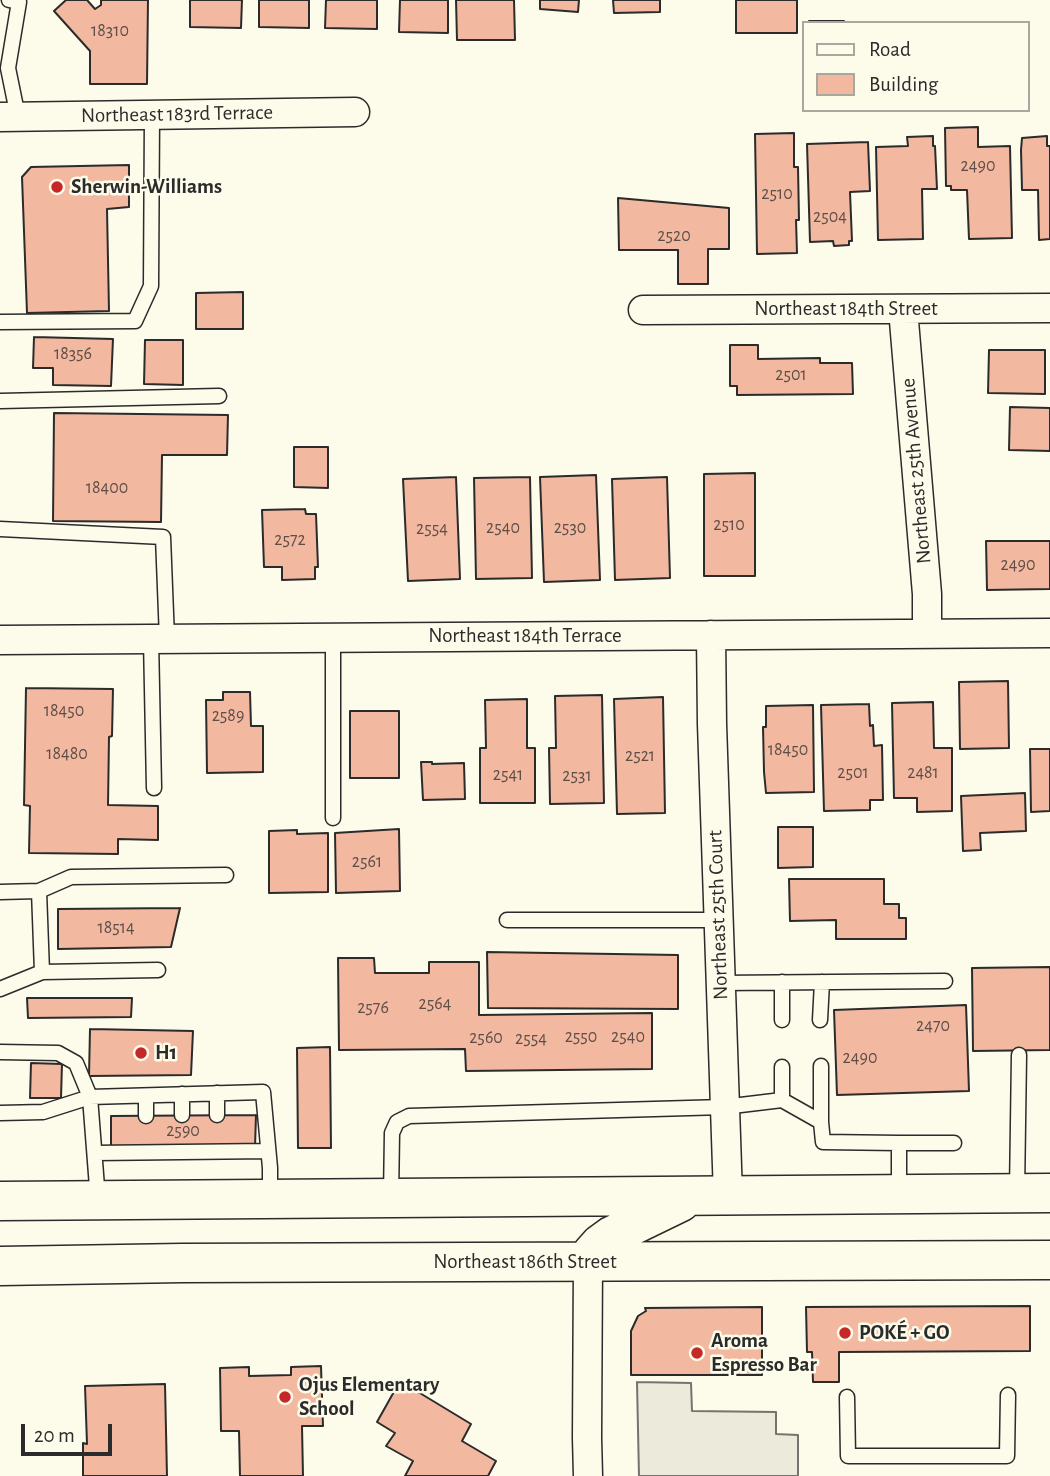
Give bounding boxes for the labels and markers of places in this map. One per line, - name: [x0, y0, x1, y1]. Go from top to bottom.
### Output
- place label: Sherwin-Williams: [71, 174, 222, 200]
- marker: Sherwin-Williams: [49, 179, 65, 195]
- place label: H1: [155, 1040, 177, 1066]
- marker: H1: [133, 1045, 149, 1061]
- place label: POKÉ + GO: [859, 1320, 949, 1346]
- marker: POKÉ + GO: [837, 1325, 853, 1341]
- place label: Aroma Espresso Bar: [711, 1328, 817, 1378]
- marker: Aroma Espresso Bar: [689, 1345, 705, 1361]
- place label: Ojus Elementary School: [299, 1372, 439, 1422]
- marker: Ojus Elementary School: [277, 1389, 293, 1405]

